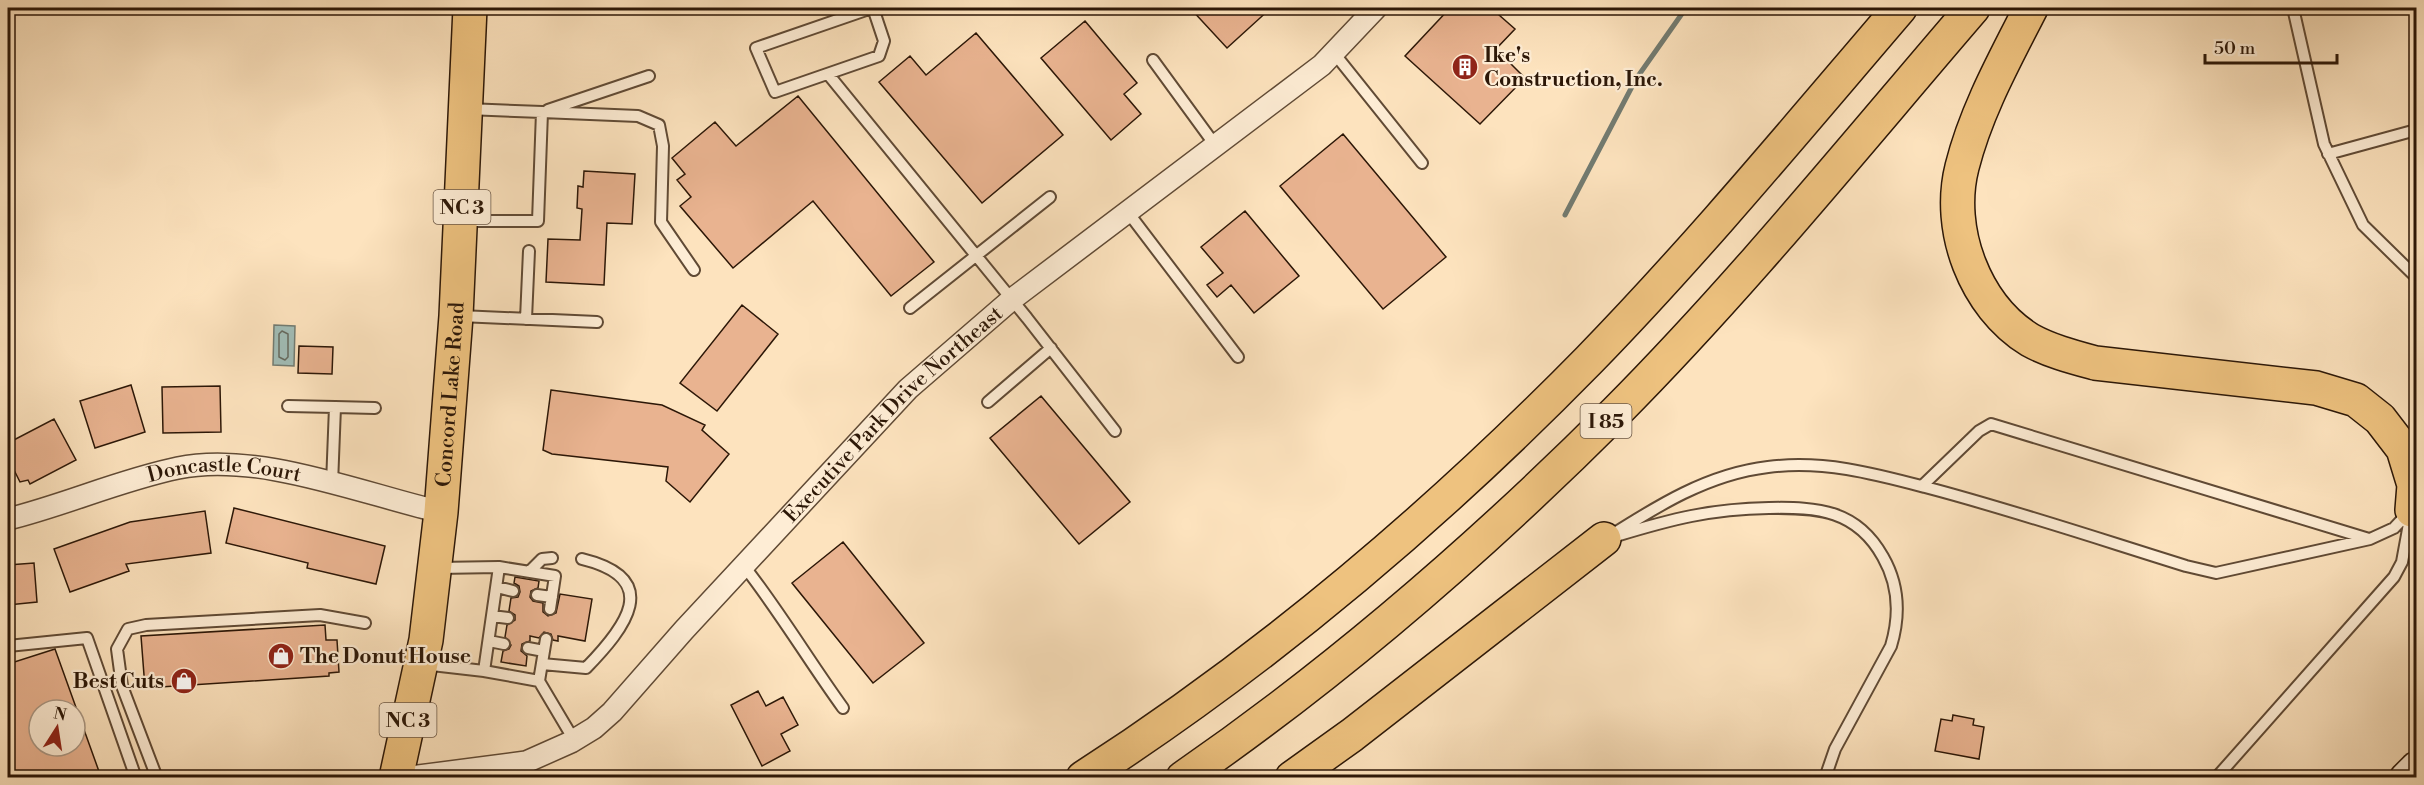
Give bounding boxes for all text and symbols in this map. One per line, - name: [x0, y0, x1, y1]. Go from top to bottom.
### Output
- scale bar: [2205, 27, 2337, 65]
- text: 50 m: [2214, 37, 2256, 60]
- place label: Ike's Construction, Inc.: [1484, 43, 1663, 93]
- building icon: Ike's Construction, Inc.: [1450, 52, 1480, 82]
- road number: NC 3: [434, 190, 490, 224]
- street label: Concord Lake Road: [431, 301, 471, 488]
- street label: Executive Park Drive Northeast: [778, 301, 1009, 529]
- road number: I 85: [1580, 404, 1632, 438]
- street label: Doncastle Court: [145, 452, 304, 489]
- shop icon: The Donut House: [266, 641, 296, 671]
- place label: The Donut House: [300, 644, 471, 670]
- shop icon: Best Cuts: [169, 666, 199, 696]
- place label: Best Cuts: [73, 669, 164, 695]
- north arrow: [27, 698, 87, 758]
- text: N: [52, 703, 69, 725]
- road number: NC 3: [380, 703, 436, 737]

